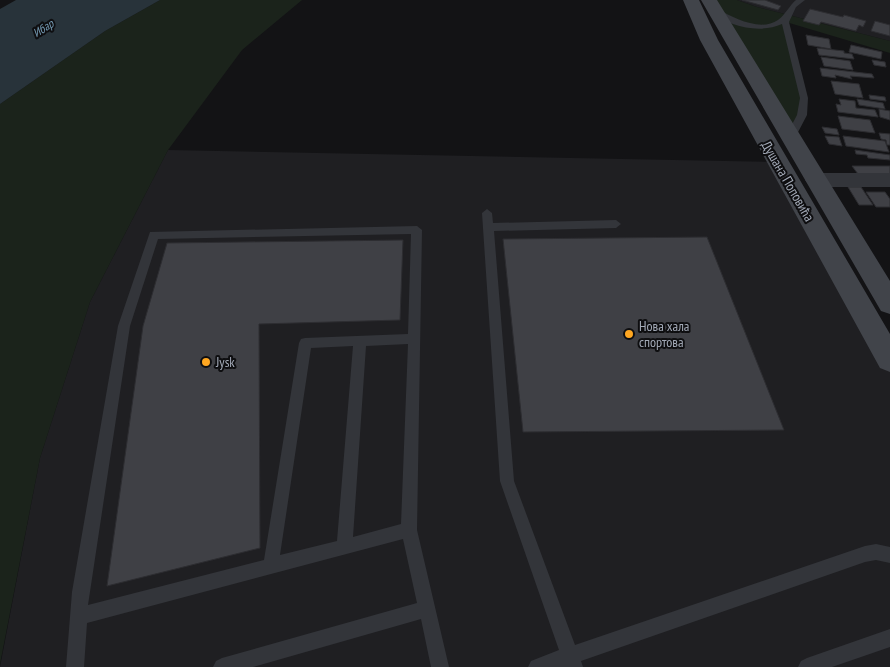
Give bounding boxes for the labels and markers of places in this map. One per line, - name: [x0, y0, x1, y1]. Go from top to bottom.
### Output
- place label: Нова хала спортова: [639, 317, 689, 351]
- marker: Нова хала спортова: [623, 328, 635, 340]
- place label: Jysk: [215, 353, 235, 371]
- marker: Jysk: [200, 356, 212, 368]

